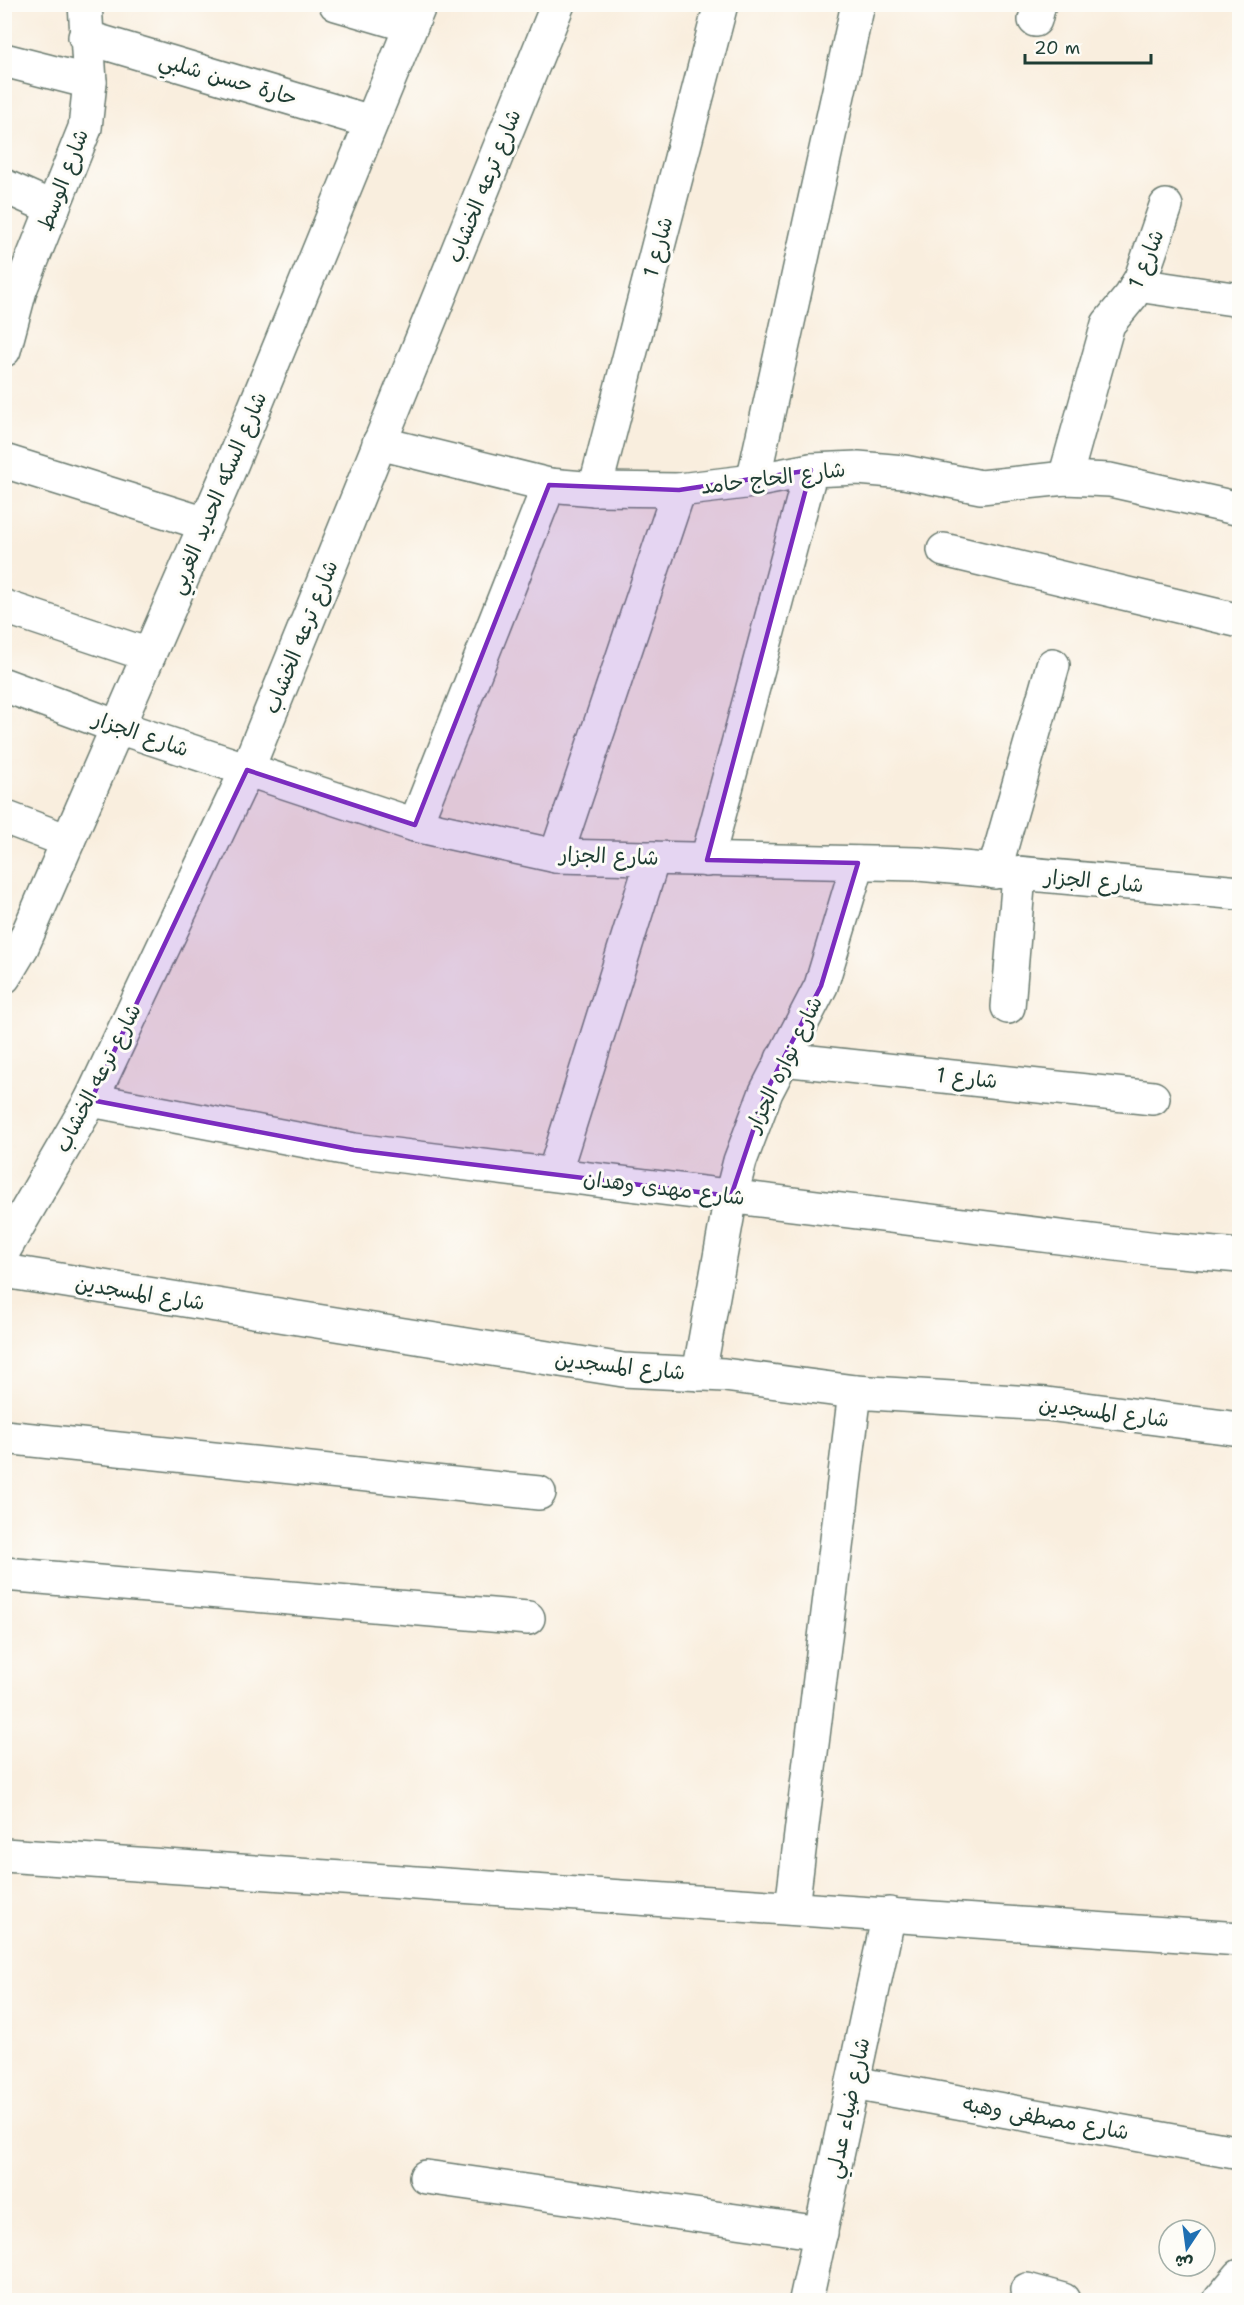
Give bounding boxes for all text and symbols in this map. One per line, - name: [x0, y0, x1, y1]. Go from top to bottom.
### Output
- scale bar: [1025, 27, 1151, 65]
- text: 20 m: [1034, 36, 1080, 60]
- street label: حارة حسن شلبي: [154, 46, 300, 117]
- street label: شارع ترعه الخشاب: [440, 105, 529, 267]
- street label: شارع الوسط: [31, 125, 96, 235]
- street label: شارع 1: [637, 214, 680, 281]
- street label: شارع 1: [1122, 225, 1171, 293]
- street label: شارع السكه الحديد الغربي: [163, 387, 278, 600]
- street label: شارع الحاج حامد: [699, 455, 847, 502]
- street label: شارع ترعه الخشاب: [257, 556, 346, 718]
- street label: شارع الجزار: [87, 704, 193, 764]
- street label: شارع الجزار: [557, 840, 659, 873]
- street label: شارع الجزار: [1041, 863, 1145, 900]
- street label: شارع نواره الجزار: [738, 992, 830, 1139]
- street label: شارع ترعه الخشاب: [48, 999, 148, 1158]
- street label: شارع 1: [935, 1061, 999, 1096]
- street label: شارع مهدى وهدان: [581, 1164, 746, 1213]
- street label: شارع المسجدين: [73, 1269, 207, 1318]
- street label: شارع المسجدين: [553, 1345, 687, 1388]
- street label: شارع المسجدين: [1037, 1390, 1171, 1435]
- street label: شارع ضياء عدلي: [819, 2035, 881, 2182]
- street label: شارع مصطفى وهبه: [961, 2090, 1131, 2147]
- north arrow: [1157, 2218, 1217, 2278]
- text: ش: [1173, 2250, 1195, 2274]

